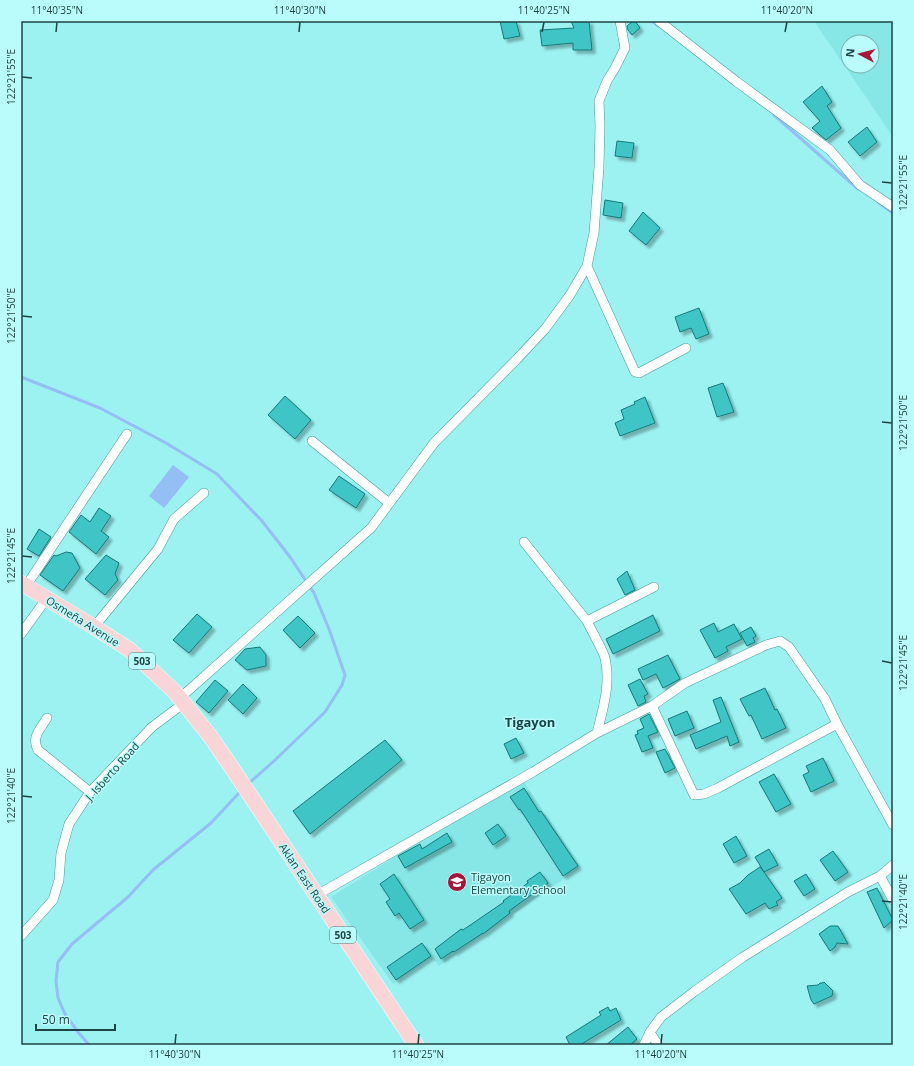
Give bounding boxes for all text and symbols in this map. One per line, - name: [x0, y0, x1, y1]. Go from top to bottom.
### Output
- text: 11°40'35"N: [31, 3, 83, 17]
- text: 11°40'30"N: [274, 3, 326, 17]
- text: 11°40'25"N: [518, 3, 570, 17]
- text: 11°40'20"N: [761, 3, 813, 17]
- north arrow: [840, 34, 880, 74]
- text: N: [842, 47, 858, 58]
- text: 122°21'55"E: [4, 49, 18, 105]
- text: 122°21'55"E: [896, 155, 910, 211]
- text: 122°21'50"E: [4, 288, 18, 344]
- text: 122°21'50"E: [896, 395, 910, 451]
- text: 122°21'45"E: [4, 528, 18, 584]
- street label: Osmeña Avenue: [43, 592, 123, 650]
- text: 122°21'45"E: [896, 635, 910, 691]
- road number: 503: [129, 653, 155, 669]
- district label: Tigayon: [505, 713, 555, 731]
- street label: J. Isberto Road: [81, 738, 142, 804]
- text: 122°21'40"E: [4, 768, 18, 824]
- street label: Aklan East Road: [276, 840, 334, 916]
- place label: Tigayon Elementary School: [471, 869, 566, 897]
- school or university icon: Tigayon Elementary School: [446, 871, 468, 893]
- text: 122°21'40"E: [896, 874, 910, 930]
- road number: 503: [330, 927, 356, 943]
- scale bar: [36, 1006, 115, 1032]
- text: 50 m: [42, 1011, 70, 1028]
- text: 11°40'30"N: [149, 1047, 201, 1061]
- text: 11°40'25"N: [392, 1047, 444, 1061]
- text: 11°40'20"N: [635, 1047, 687, 1061]

